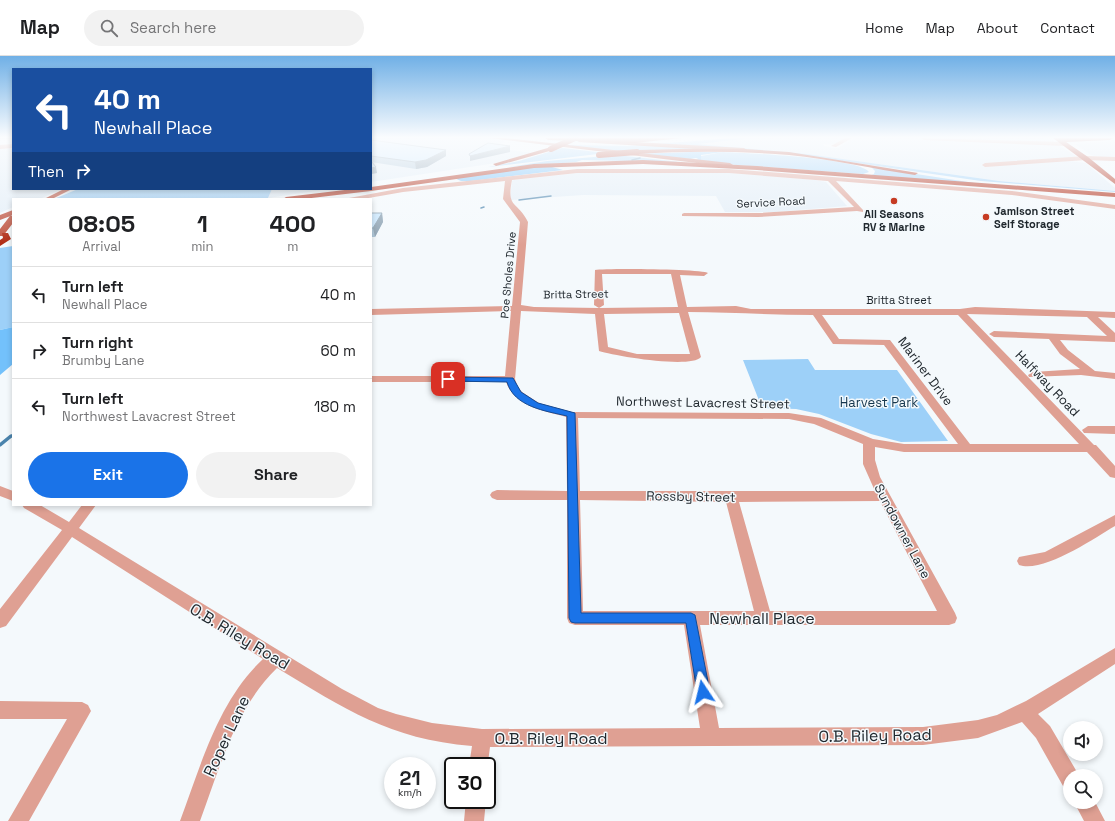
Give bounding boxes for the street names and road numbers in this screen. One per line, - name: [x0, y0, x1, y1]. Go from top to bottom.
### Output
- street label: Service Road: [736, 193, 806, 211]
- street label: Poe Sholes Drive: [497, 231, 519, 319]
- street label: Britta Street: [543, 286, 609, 302]
- street label: Britta Street: [866, 293, 932, 307]
- street label: Mariner Drive: [894, 333, 957, 409]
- street label: Halfway Road: [1012, 347, 1084, 420]
- street label: Northwest Lavacrest Street: [616, 392, 790, 413]
- street label: Sundowner Lane: [870, 481, 935, 581]
- street label: Rossby Street: [646, 487, 736, 506]
- street label: O.B. Riley Road: [186, 598, 294, 675]
- street label: Newhall Place: [709, 608, 815, 629]
- street label: Roper Lane: [199, 692, 254, 780]
- street label: O.B. Riley Road: [818, 724, 932, 747]
- street label: O.B. Riley Road: [494, 728, 608, 749]

